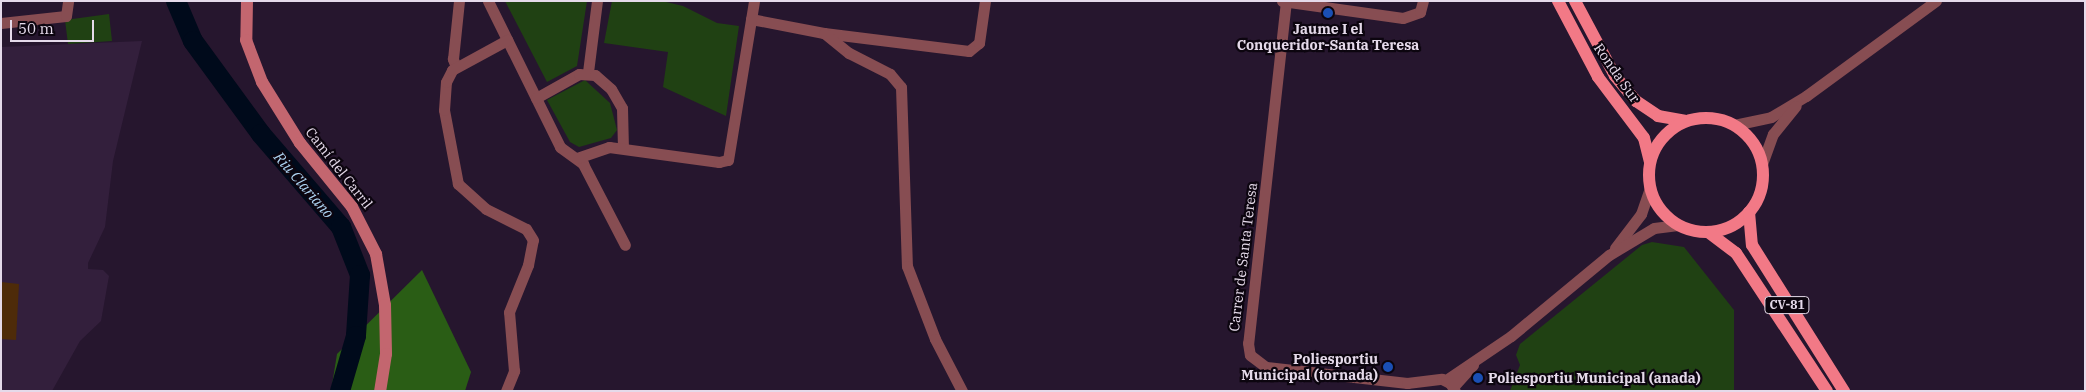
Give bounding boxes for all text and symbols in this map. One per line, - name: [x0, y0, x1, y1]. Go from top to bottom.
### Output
- marker: Jaume I el Conqueridor-Santa Teresa: [1322, 7, 1334, 19]
- scale bar: [12, 10, 96, 42]
- text: 50 m: [18, 19, 54, 38]
- place label: Jaume I el Conqueridor-Santa Teresa: [1237, 21, 1419, 54]
- street label: Ronda Sur: [1590, 40, 1644, 106]
- street label: Camí del Carril: [302, 124, 376, 212]
- water label: Riu Clariano: [270, 148, 338, 222]
- street label: Carrer de Santa Teresa: [1226, 182, 1260, 332]
- road number: CV-81: [1763, 296, 1811, 314]
- place label: Poliesportiu Municipal (tornada): [1241, 351, 1378, 384]
- marker: Poliesportiu Municipal (tornada): [1382, 361, 1394, 373]
- place label: Poliesportiu Municipal (anada): [1488, 370, 1701, 386]
- marker: Poliesportiu Municipal (anada): [1472, 372, 1484, 384]

